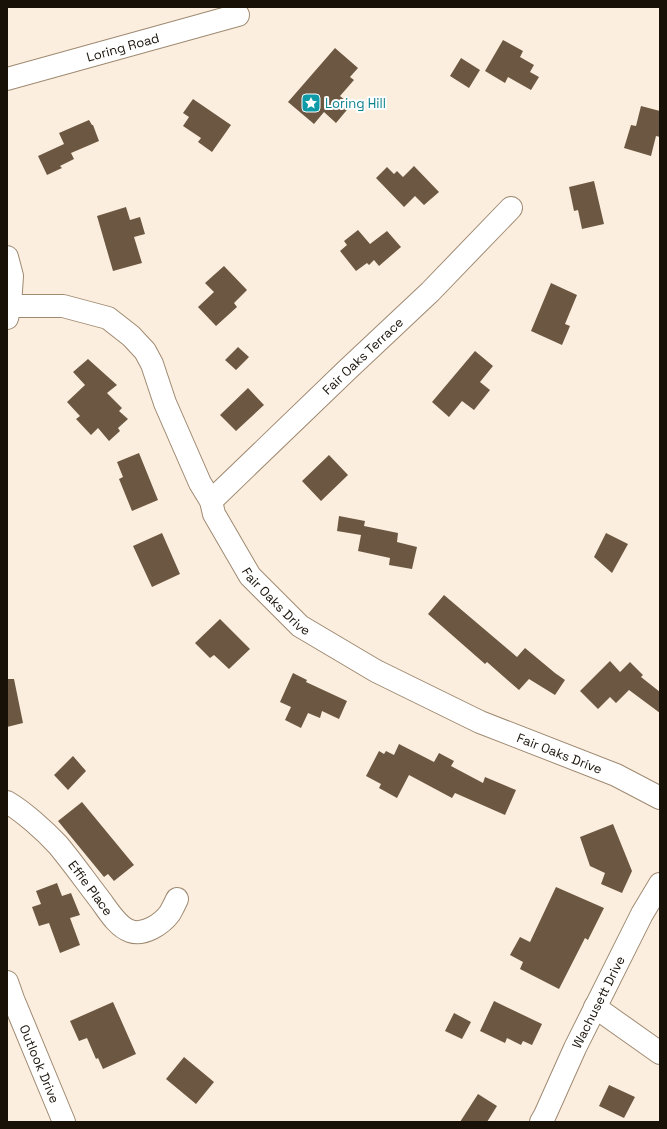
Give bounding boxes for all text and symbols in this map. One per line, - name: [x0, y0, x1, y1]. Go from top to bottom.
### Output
- street label: Loring Road: [84, 29, 161, 66]
- place icon: Loring Hill: [300, 92, 322, 114]
- place label: Loring Hill: [325, 95, 386, 112]
- street label: Fair Oaks Terrace: [319, 314, 407, 398]
- street label: Fair Oaks Drive: [238, 564, 313, 639]
- street label: Fair Oaks Drive: [514, 729, 605, 778]
- street label: Effie Place: [64, 857, 117, 919]
- street label: Wachusett Drive: [568, 953, 629, 1051]
- street label: Outlook Drive: [16, 1022, 63, 1106]

